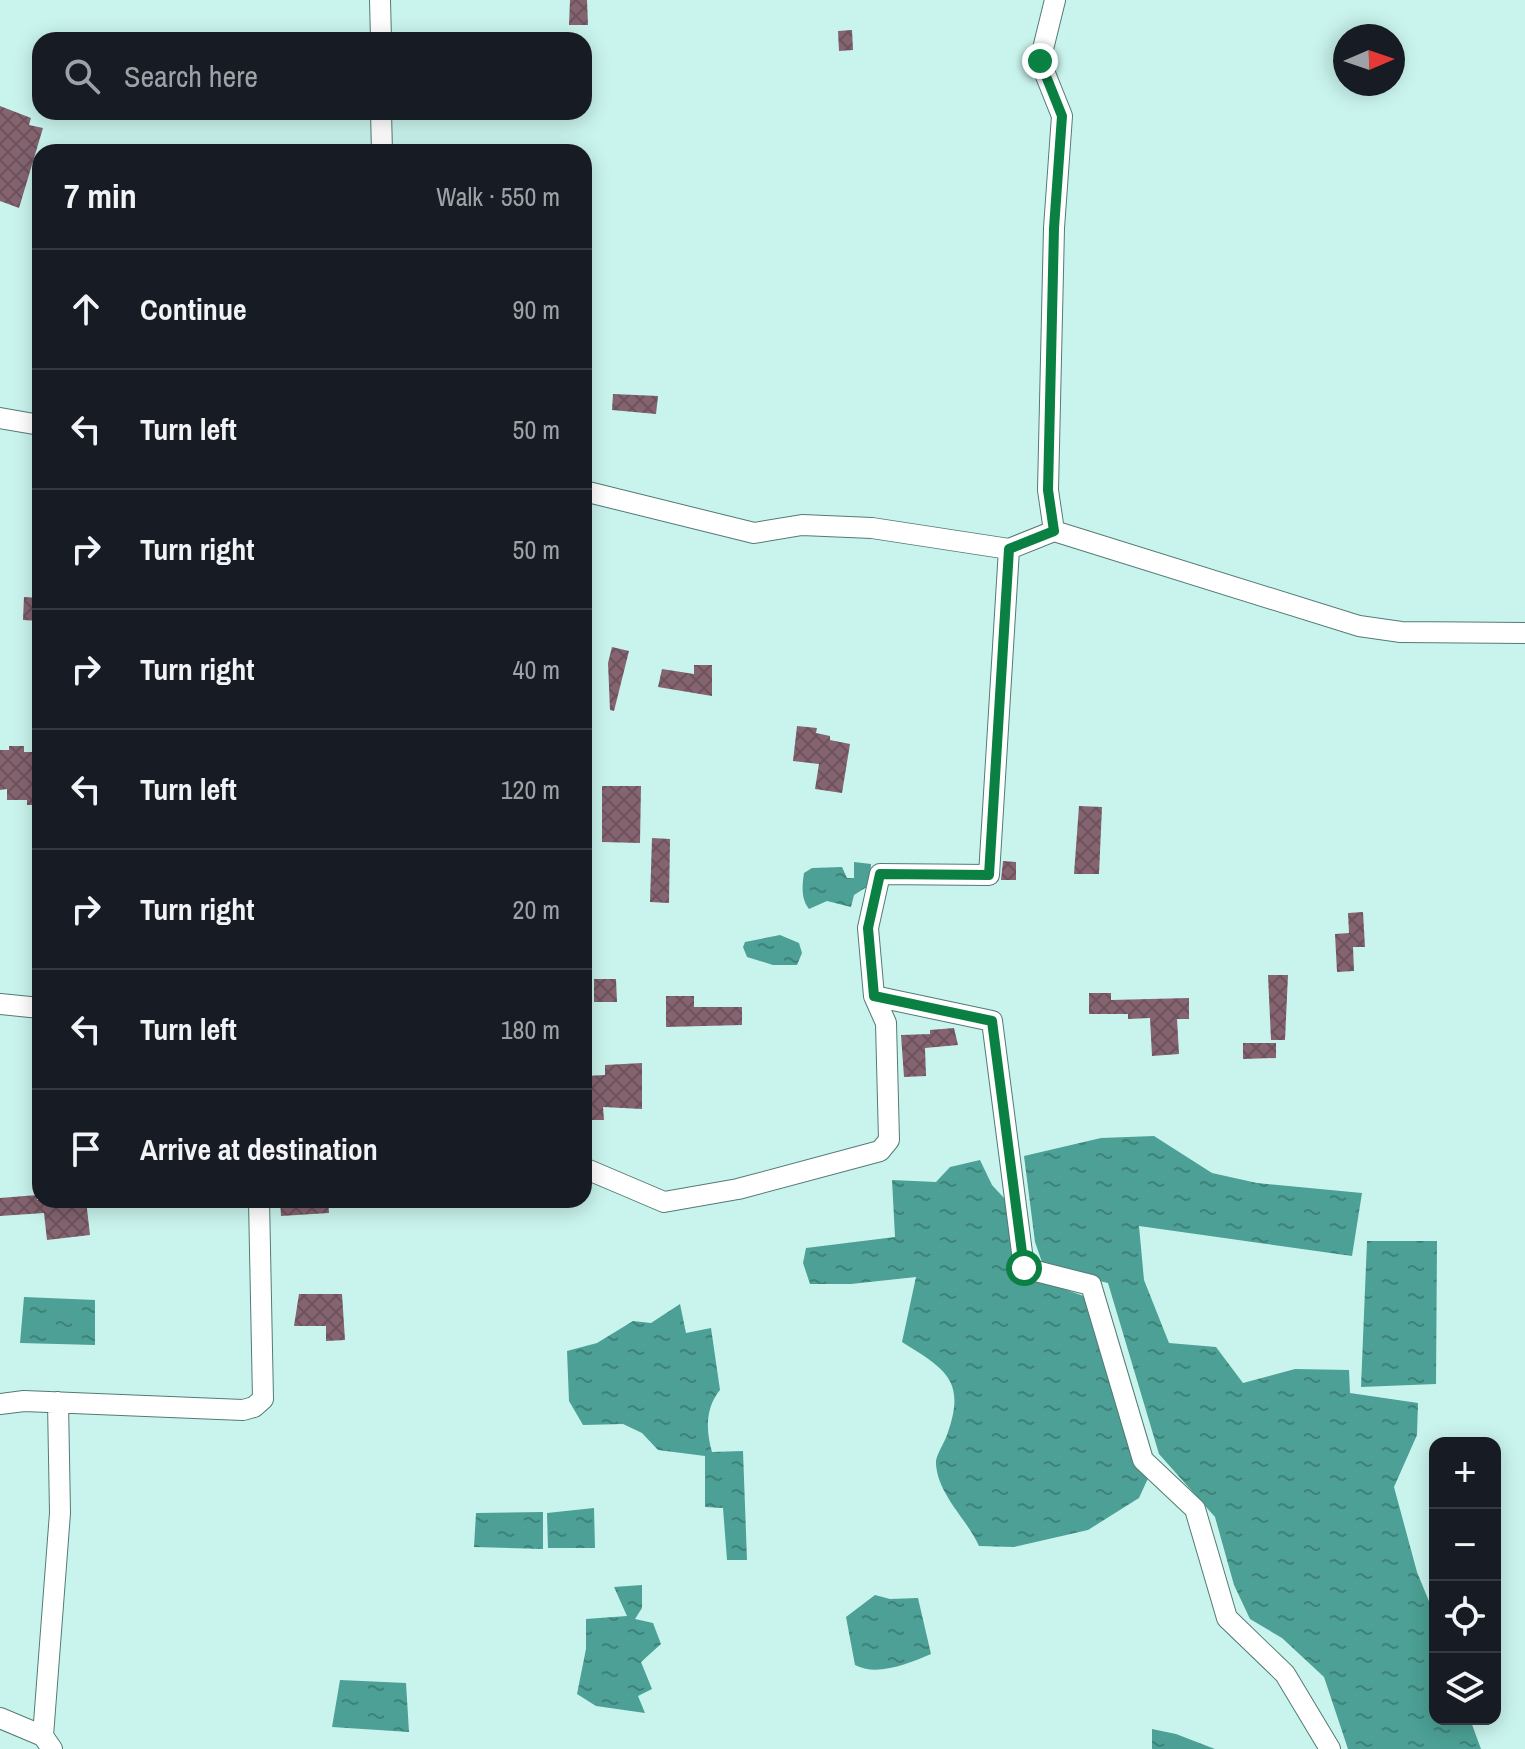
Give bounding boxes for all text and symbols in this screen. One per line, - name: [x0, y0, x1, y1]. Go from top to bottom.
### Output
- north arrow: [1333, 24, 1405, 96]
- search box: [32, 32, 592, 120]
- route end: [1022, 43, 1058, 79]
- icon: search: [60, 54, 104, 98]
- text: Search here: [124, 56, 258, 96]
- text: 7 min: [64, 173, 137, 219]
- text: Walk · 550 m: [436, 179, 560, 214]
- icon: ahead: [64, 287, 108, 331]
- text: Continue: [140, 289, 247, 329]
- text: 90 m: [513, 292, 560, 327]
- icon: left: [64, 407, 108, 451]
- text: Turn left: [140, 409, 237, 449]
- text: 50 m: [513, 412, 560, 447]
- icon: right: [64, 527, 108, 571]
- text: Turn right: [140, 529, 254, 569]
- text: 50 m: [513, 532, 560, 567]
- icon: right: [64, 647, 108, 691]
- text: Turn right: [140, 649, 254, 689]
- text: 40 m: [513, 652, 560, 687]
- icon: left: [64, 767, 108, 811]
- text: Turn left: [140, 769, 237, 809]
- text: 120 m: [501, 772, 560, 807]
- icon: right: [64, 887, 108, 931]
- text: Turn right: [140, 889, 254, 929]
- text: 20 m: [513, 892, 560, 927]
- icon: left: [64, 1007, 108, 1051]
- text: Turn left: [140, 1009, 237, 1049]
- text: 180 m: [501, 1012, 560, 1047]
- icon: arrive: [64, 1127, 108, 1171]
- text: Arrive at destination: [140, 1129, 378, 1169]
- route start: [1006, 1250, 1042, 1286]
- map controls: [1429, 1437, 1501, 1725]
- button: +: [1429, 1437, 1501, 1509]
- button: −: [1429, 1509, 1501, 1581]
- button: locate: [1429, 1581, 1501, 1653]
- button: layers: [1429, 1653, 1501, 1725]

